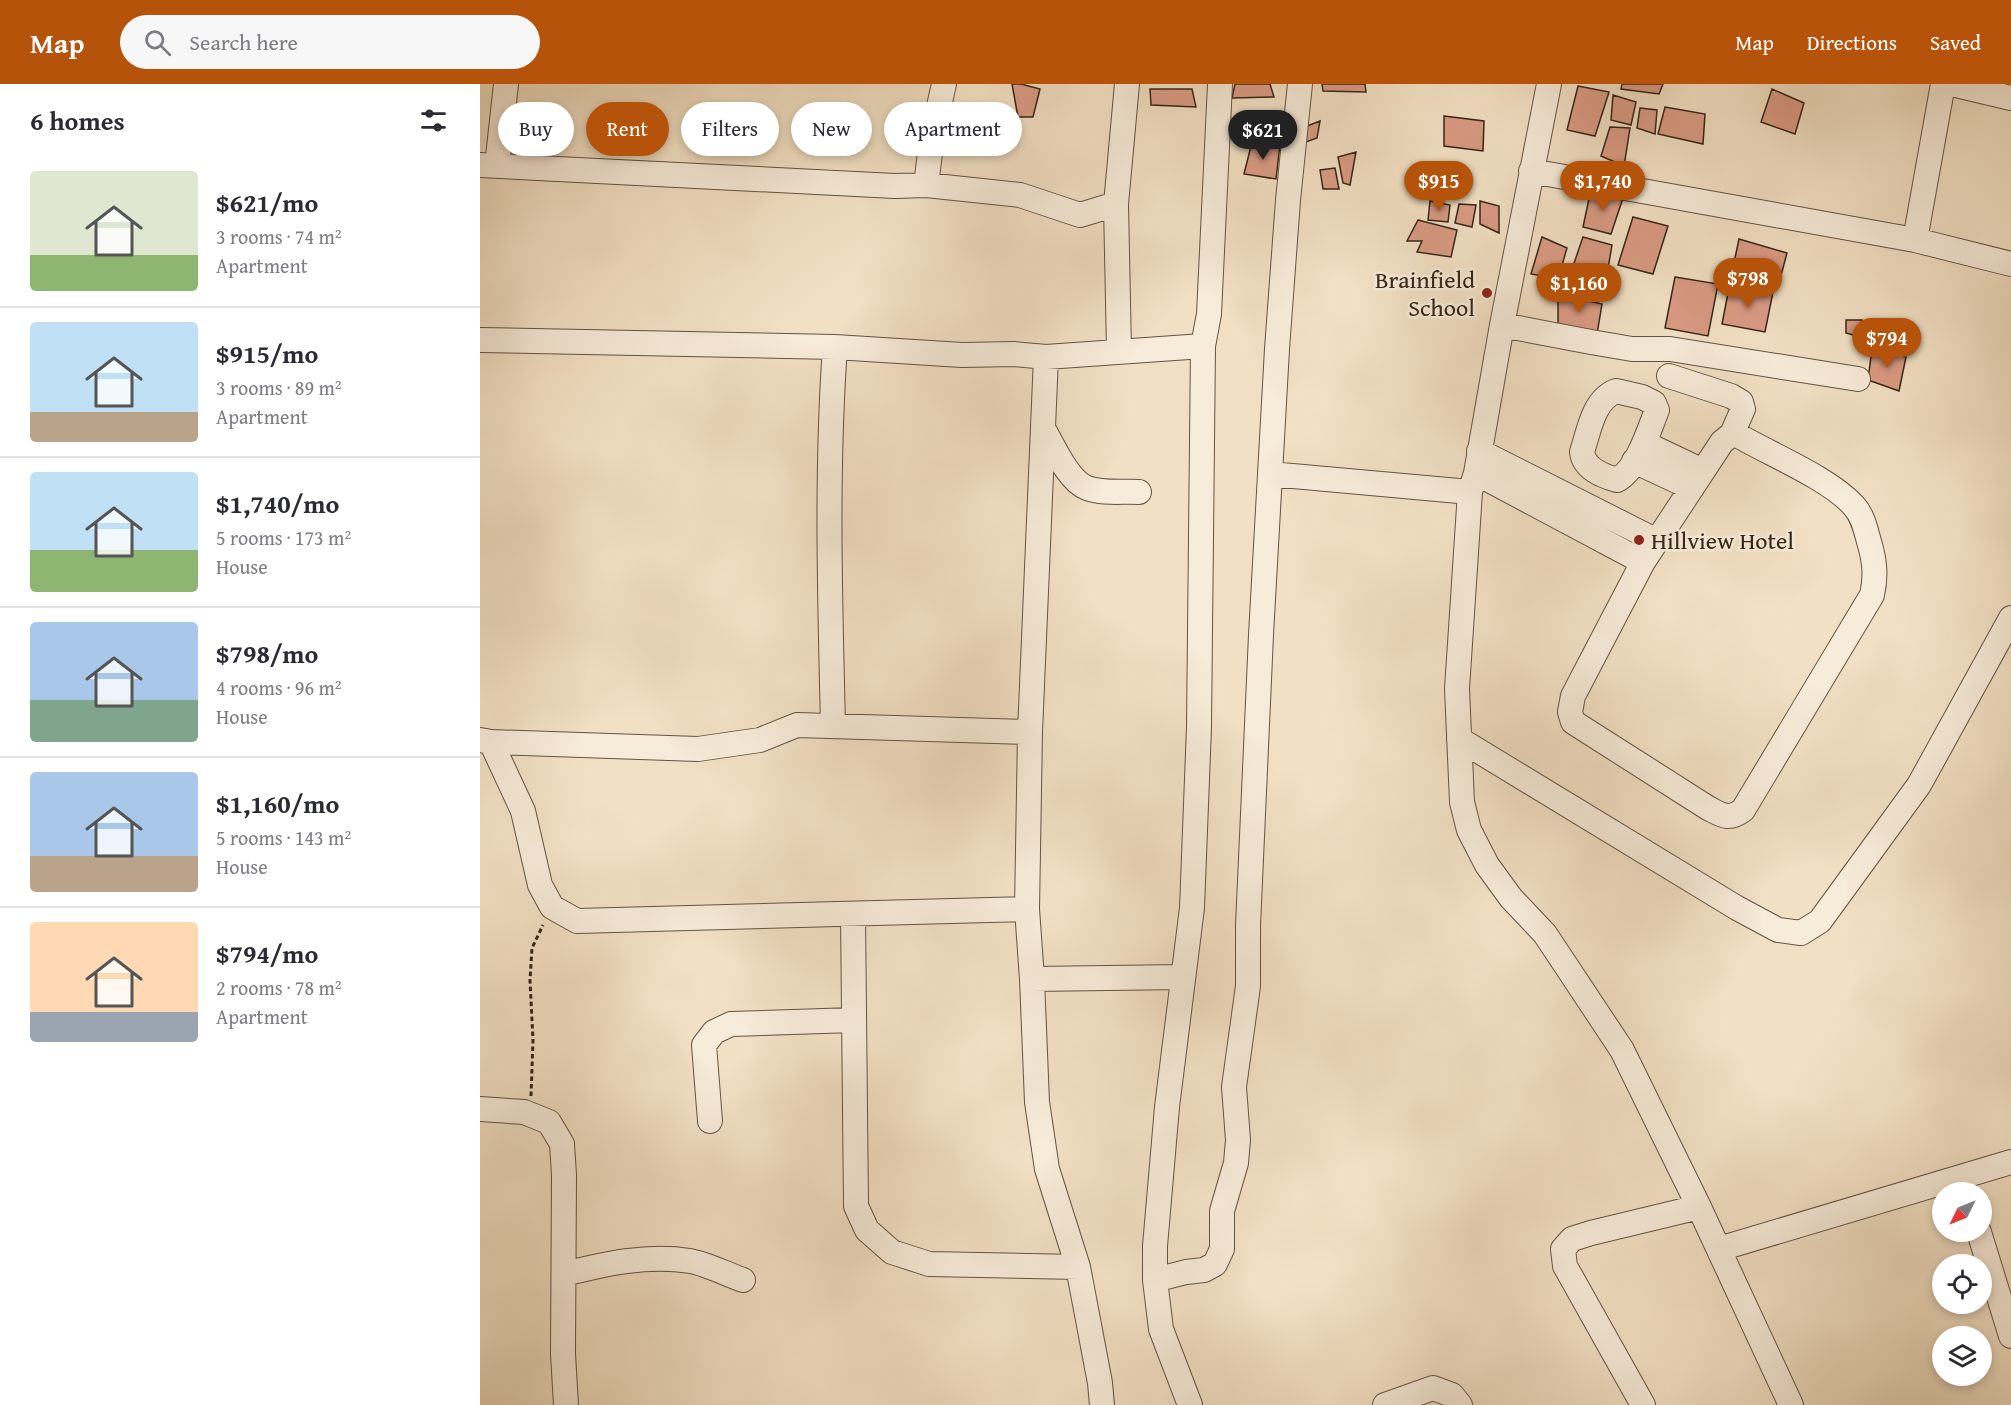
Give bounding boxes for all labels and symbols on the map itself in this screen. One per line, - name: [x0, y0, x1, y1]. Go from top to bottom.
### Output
- pin: $621: [1227, 110, 1299, 161]
- pin: $915: [1403, 161, 1475, 212]
- pin: $1,740: [1554, 161, 1652, 212]
- pin: $798: [1712, 258, 1784, 309]
- place label: Brainfield School: [1375, 262, 1475, 325]
- pin: $1,160: [1530, 263, 1628, 314]
- marker: Brainfield School: [1480, 286, 1494, 300]
- pin: $794: [1851, 318, 1923, 369]
- place label: Hillview Hotel: [1651, 523, 1794, 558]
- marker: Hillview Hotel: [1632, 533, 1646, 547]
- north arrow: [1932, 1182, 1992, 1242]

